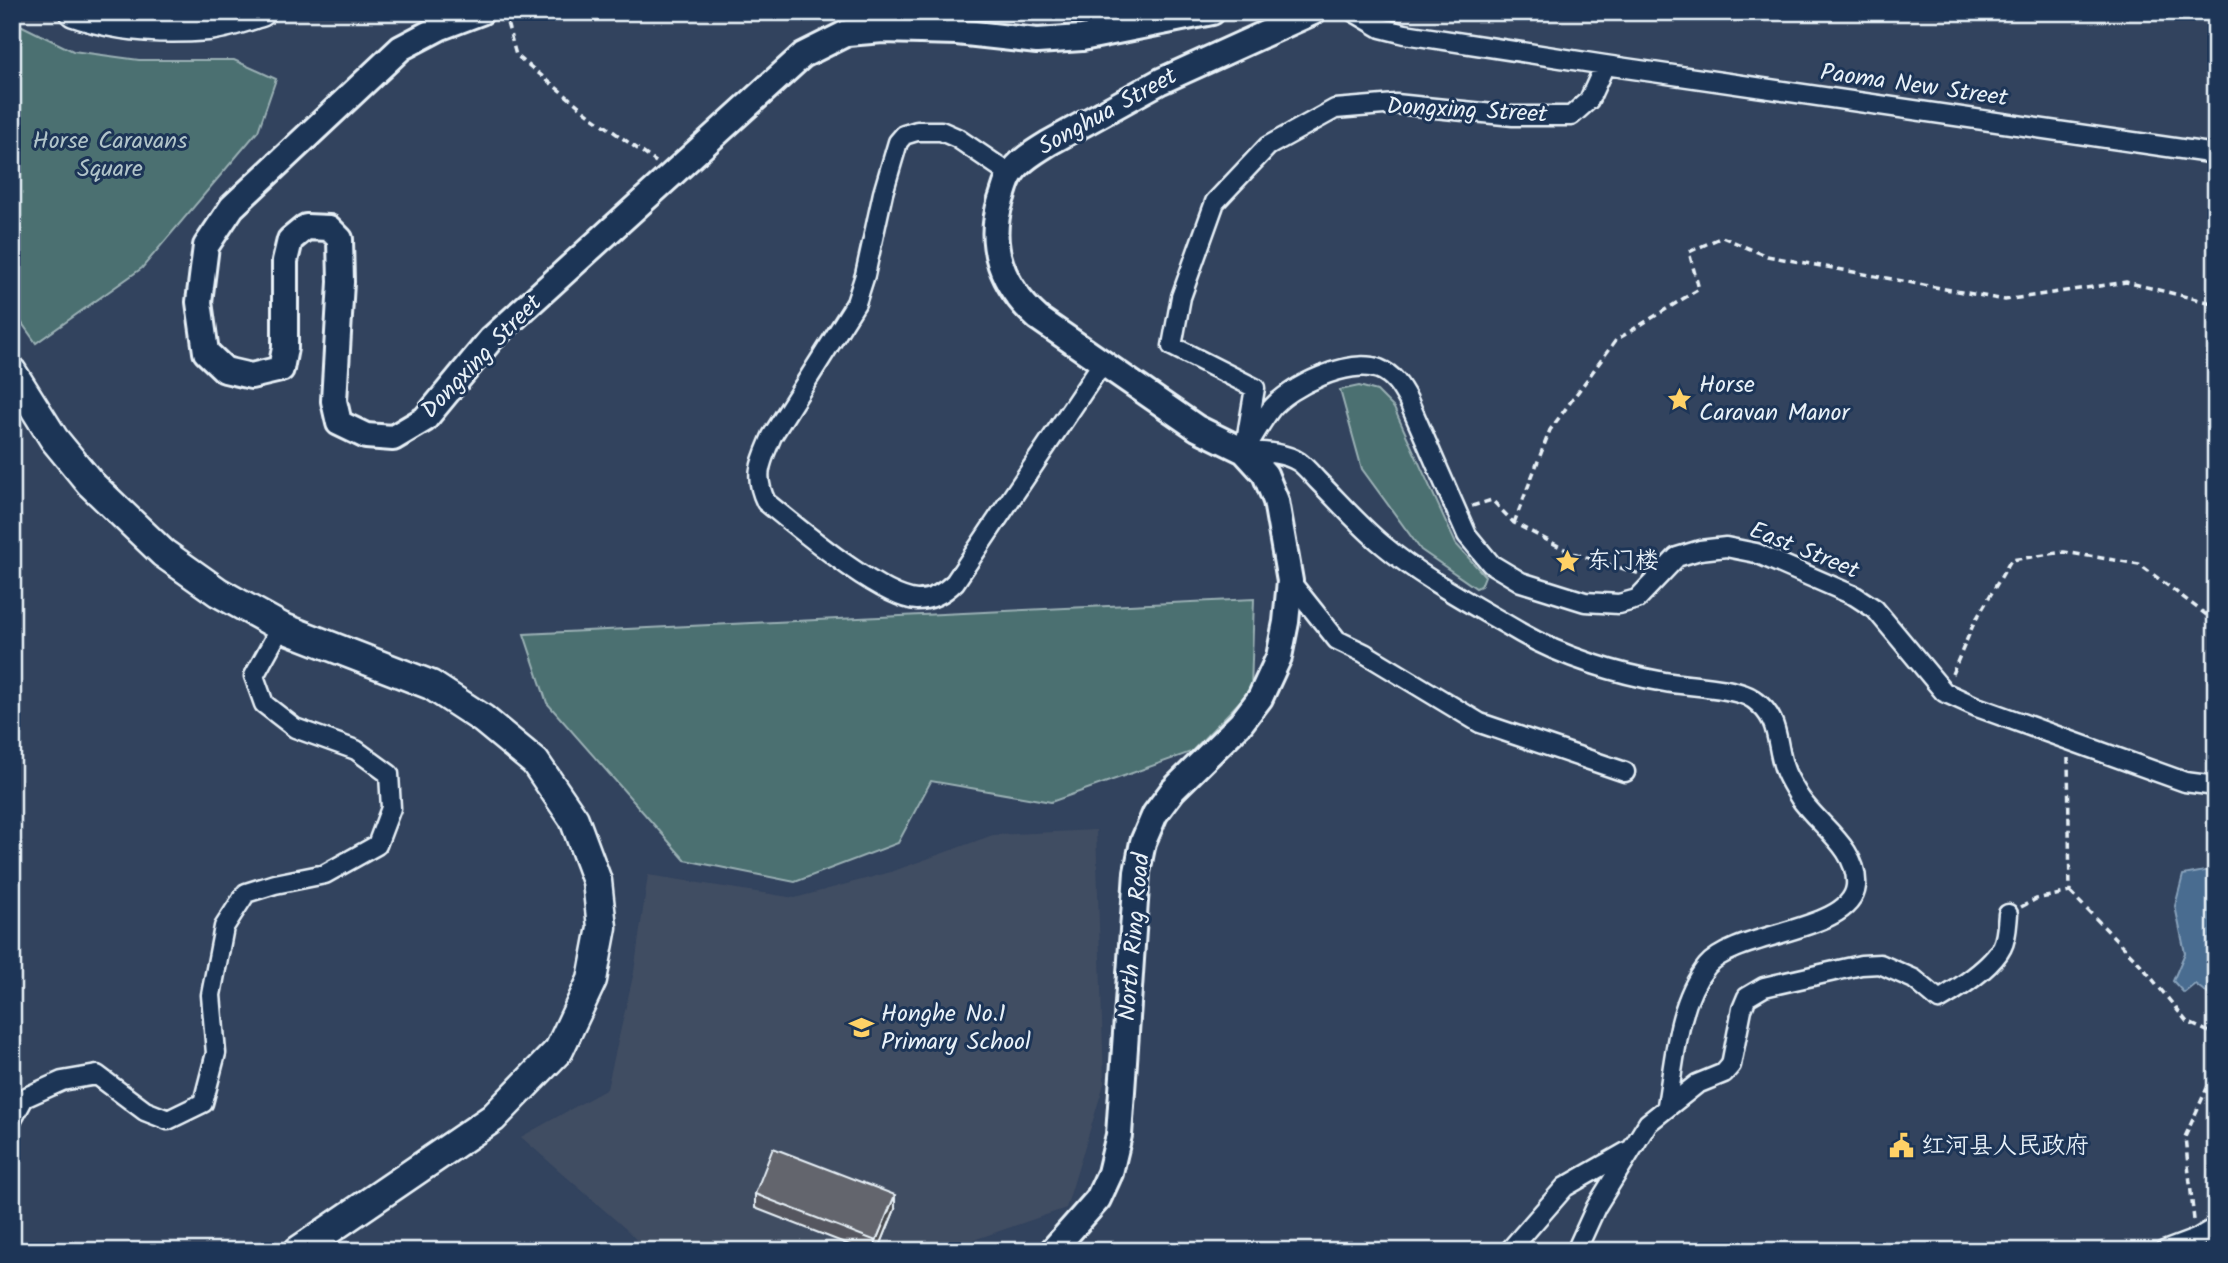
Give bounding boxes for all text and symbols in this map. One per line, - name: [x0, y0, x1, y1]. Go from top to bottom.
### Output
- street label: Paoma New Street: [1818, 54, 2011, 119]
- street label: Songhua Street: [1031, 57, 1185, 166]
- street label: Dongxing Street: [1385, 87, 1549, 135]
- park label: Horse Caravans Square: [33, 122, 187, 189]
- street label: Dongxing Street: [412, 285, 553, 429]
- place label: Horse Caravan Manor: [1699, 366, 1851, 433]
- place icon: Horse Caravan Manor: [1665, 385, 1693, 413]
- street label: East Street: [1743, 511, 1865, 591]
- place label: 东门楼: [1587, 542, 1659, 581]
- place icon: 东门楼: [1553, 547, 1581, 575]
- street label: North Ring Road: [1108, 850, 1162, 1023]
- place label: Honghe No.1 Primary School: [881, 995, 1031, 1062]
- school or university icon: Honghe No.1 Primary School: [847, 1014, 875, 1042]
- place label: 红河县人民政府: [1921, 1127, 2089, 1166]
- public building icon: 红河县人民政府: [1887, 1132, 1915, 1160]

